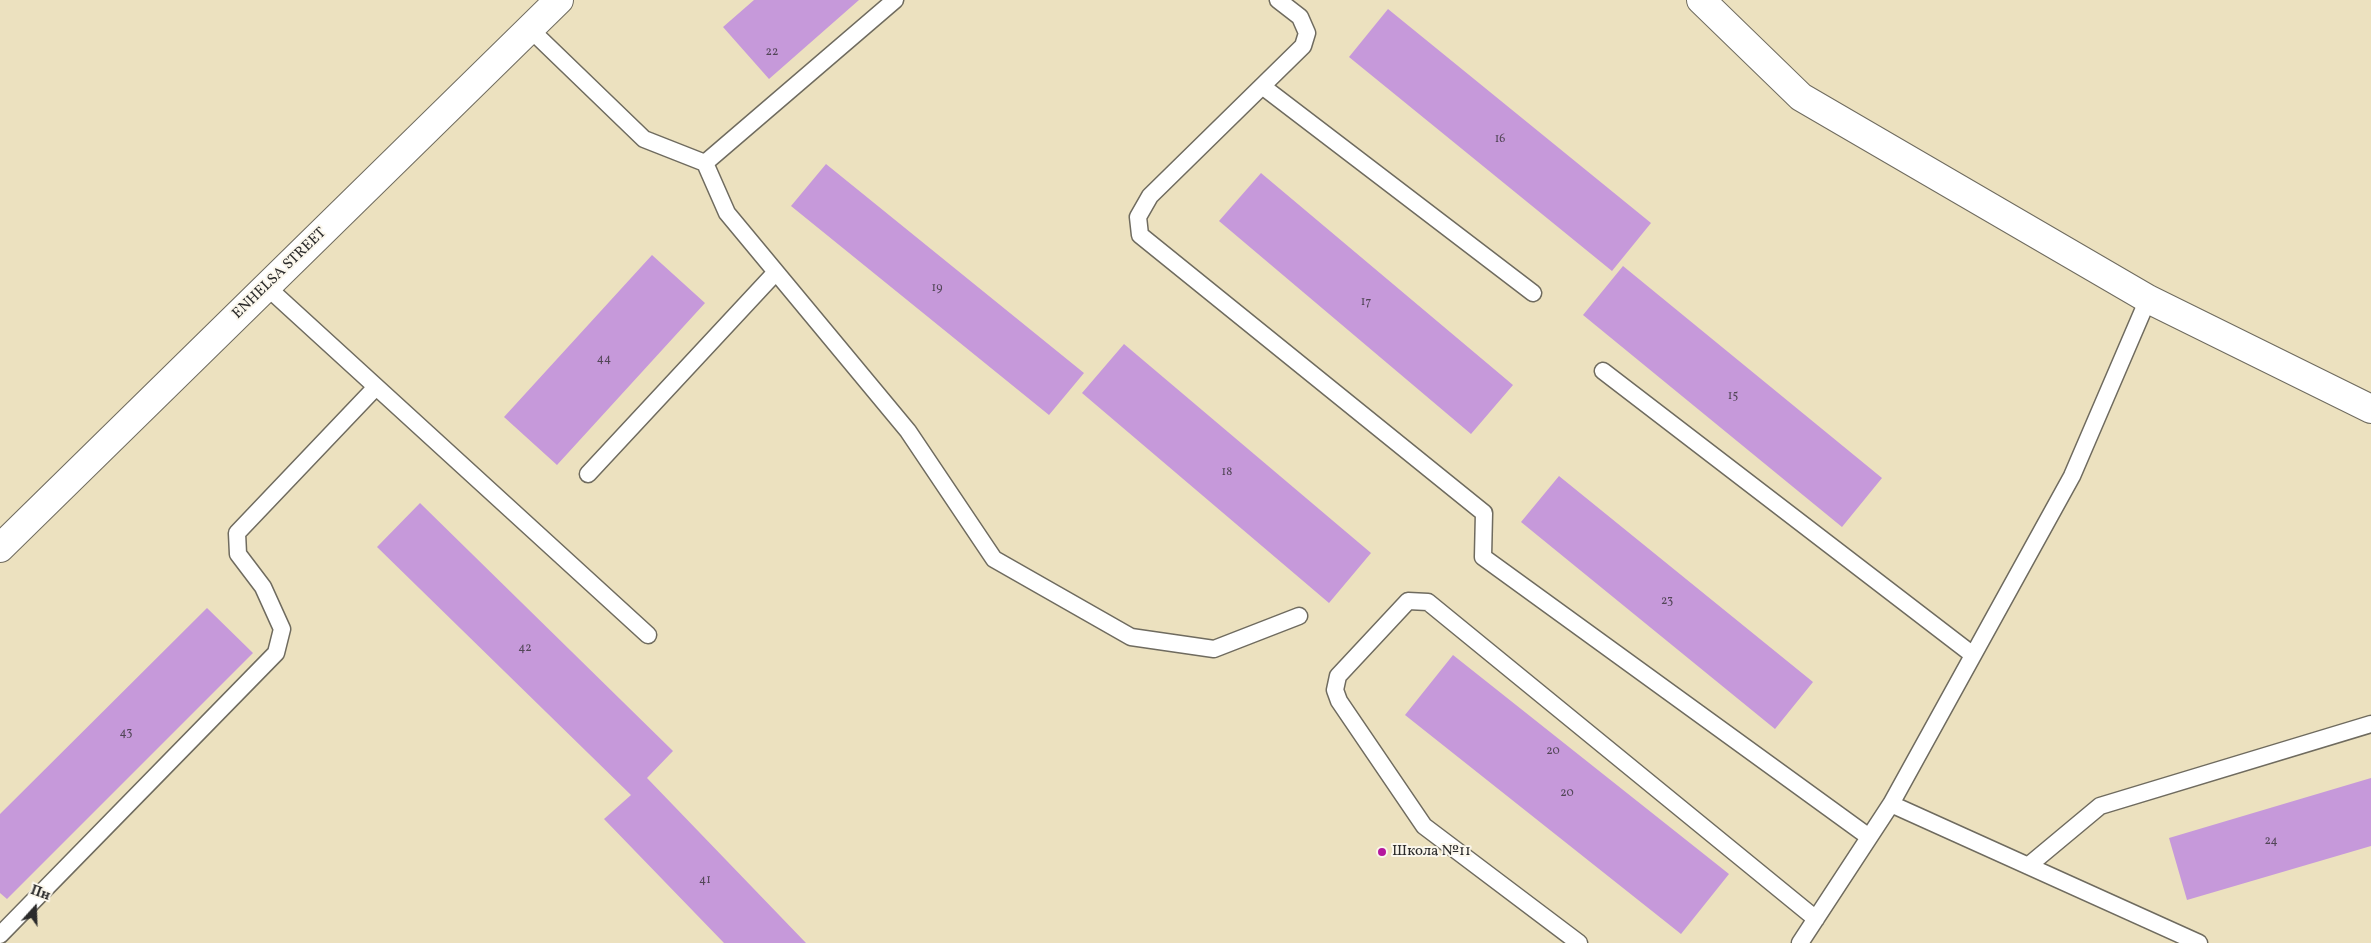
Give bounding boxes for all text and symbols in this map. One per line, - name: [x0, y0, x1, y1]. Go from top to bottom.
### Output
- house number: 22: [766, 46, 778, 60]
- house number: 16: [1495, 133, 1505, 147]
- street label: ENHELSA STREET: [229, 225, 331, 323]
- house number: 19: [932, 282, 942, 296]
- house number: 17: [1361, 296, 1371, 310]
- house number: 44: [597, 353, 611, 367]
- house number: 15: [1728, 390, 1738, 404]
- house number: 18: [1222, 466, 1232, 480]
- house number: 23: [1661, 595, 1673, 609]
- house number: 42: [518, 642, 532, 656]
- house number: 43: [120, 727, 132, 741]
- house number: 20: [1546, 745, 1560, 759]
- house number: 20: [1560, 787, 1574, 801]
- house number: 24: [2264, 835, 2278, 849]
- place label: Школа №11: [1392, 843, 1471, 861]
- marker: Школа №11: [1376, 846, 1388, 858]
- house number: 41: [699, 874, 711, 888]
- text: Пн: [28, 881, 53, 906]
- north arrow: [10, 883, 60, 933]

